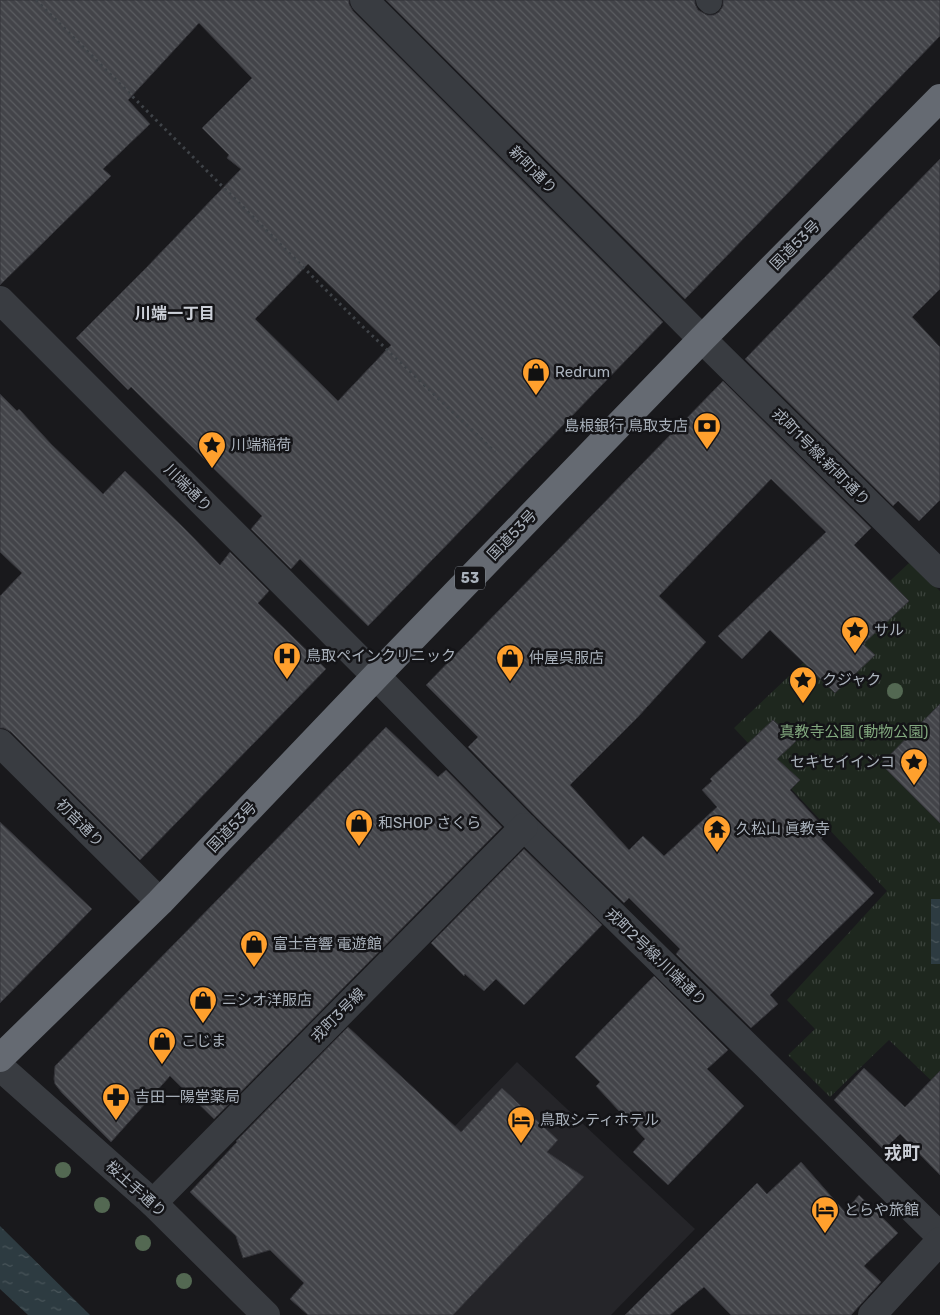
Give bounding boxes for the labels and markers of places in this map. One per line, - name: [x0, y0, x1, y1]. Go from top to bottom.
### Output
- shop icon: Redrum: [521, 357, 551, 396]
- place label: Redrum: [555, 363, 610, 381]
- bank icon: 島根銀行 鳥取支店: [692, 411, 722, 450]
- place label: 島根銀行 鳥取支店: [564, 417, 688, 435]
- place icon: 川端稲荷: [197, 430, 227, 469]
- place label: 川端稲荷: [231, 436, 291, 454]
- place icon: サル: [840, 615, 870, 654]
- place label: サル: [874, 621, 904, 639]
- hospital icon: 鳥取ペインクリニック: [272, 641, 302, 680]
- shop icon: 仲屋呉服店: [495, 643, 525, 682]
- place label: 鳥取ペインクリニック: [306, 647, 456, 665]
- place label: 仲屋呉服店: [529, 649, 604, 667]
- place icon: クジャク: [788, 665, 818, 704]
- place label: クジャク: [822, 671, 881, 689]
- place icon: セキセイインコ: [899, 747, 929, 786]
- place label: セキセイインコ: [790, 753, 895, 771]
- shop icon: 和SHOP さくら: [344, 808, 374, 847]
- place label: 和SHOP さくら: [378, 814, 481, 832]
- temple icon: 久松山 眞教寺: [702, 814, 732, 853]
- place label: 久松山 眞教寺: [736, 820, 830, 838]
- shop icon: 富士音響 電遊館: [239, 929, 269, 968]
- place label: 富士音響 電遊館: [273, 935, 382, 953]
- shop icon: ニシオ洋服店: [188, 985, 218, 1024]
- place label: ニシオ洋服店: [222, 991, 312, 1009]
- shop icon: こじま: [147, 1026, 177, 1065]
- place label: こじま: [181, 1032, 226, 1050]
- pharmacy icon: 吉田一陽堂薬局: [101, 1082, 131, 1121]
- place label: 吉田一陽堂薬局: [135, 1088, 240, 1106]
- hotel icon: 鳥取シティホテル: [506, 1105, 536, 1144]
- place label: 鳥取シティホテル: [540, 1111, 659, 1129]
- hotel icon: とらや旅館: [810, 1195, 840, 1234]
- place label: とらや旅館: [844, 1201, 919, 1219]

